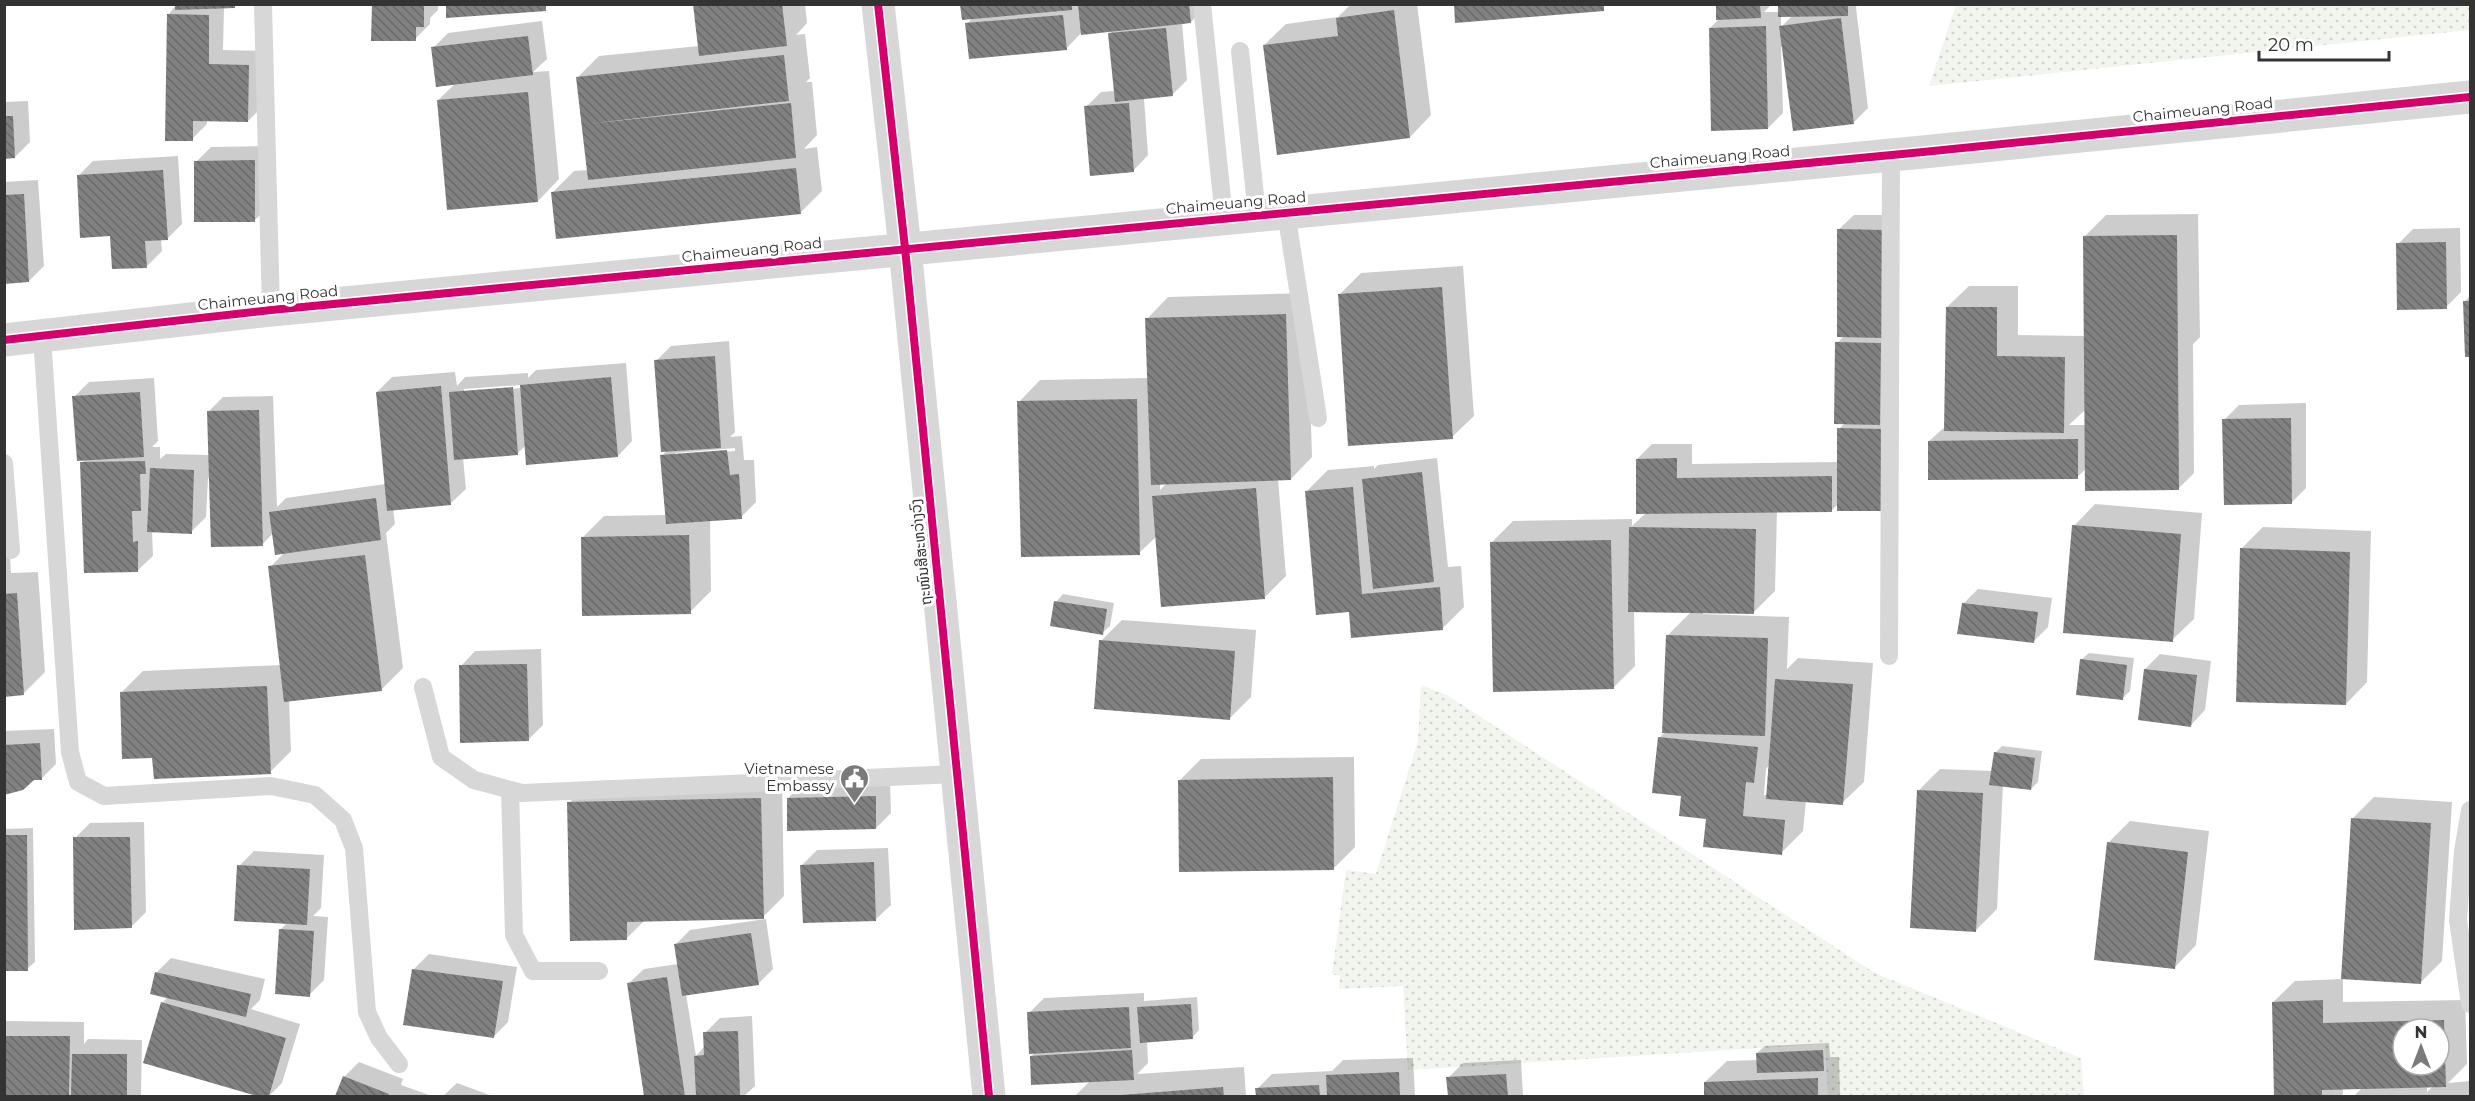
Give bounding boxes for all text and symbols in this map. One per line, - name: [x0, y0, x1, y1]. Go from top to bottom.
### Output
- scale bar: [2259, 24, 2390, 62]
- text: 20 m: [2268, 34, 2314, 56]
- street label: Chaimeuang Road: [2132, 93, 2274, 126]
- street label: Chaimeuang Road: [1649, 141, 1791, 172]
- street label: Chaimeuang Road: [1165, 187, 1307, 218]
- street label: Chaimeuang Road: [681, 233, 823, 266]
- street label: Chaimeuang Road: [197, 281, 339, 314]
- street label: ຖະໜົນສີສະຫວ່າງວົງ: [905, 498, 936, 606]
- place label: Vietnamese Embassy: [744, 759, 835, 795]
- public building icon: Vietnamese Embassy: [839, 762, 871, 804]
- north arrow: [2391, 1017, 2451, 1077]
- text: N: [2415, 1023, 2427, 1042]

